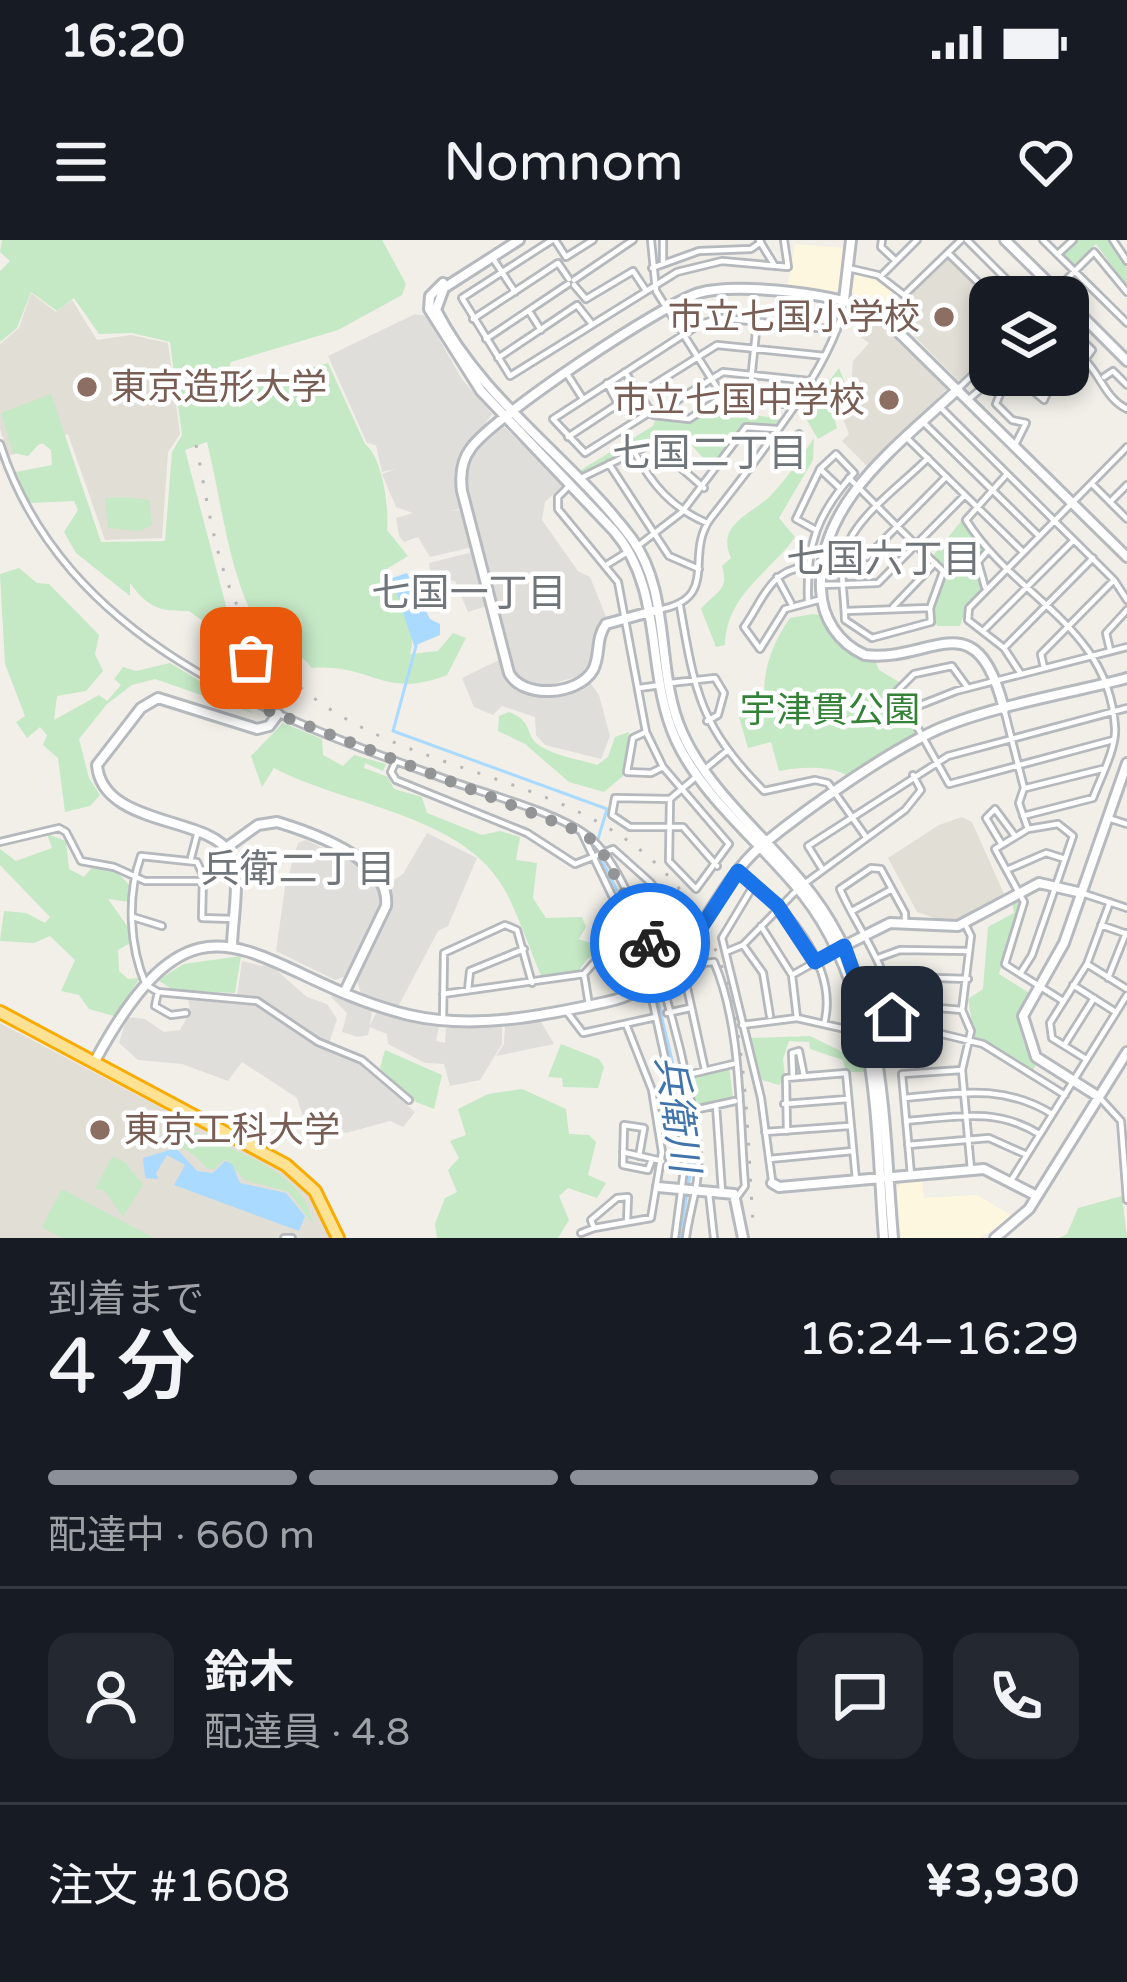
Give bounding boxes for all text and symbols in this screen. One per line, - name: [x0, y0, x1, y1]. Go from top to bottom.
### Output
- text: 16:20: [60, 15, 185, 69]
- icon: menu: [48, 129, 114, 195]
- icon: heart: [1013, 129, 1079, 195]
- text: Nomnom: [443, 130, 684, 195]
- map controls: [969, 276, 1089, 396]
- button: layers: [969, 276, 1089, 396]
- place label: 市立七国小学校: [668, 296, 920, 339]
- marker: 市立七国小学校: [931, 304, 957, 330]
- place label: 東京造形大学: [111, 366, 327, 409]
- marker: 東京造形大学: [74, 374, 100, 400]
- place label: 市立七国中学校: [613, 379, 865, 422]
- marker: 市立七国中学校: [876, 387, 902, 413]
- district label: 七国二丁目: [612, 430, 808, 477]
- district label: 七国六丁目: [786, 536, 982, 583]
- district label: 七国一丁目: [371, 570, 567, 617]
- pin: [200, 607, 302, 709]
- icon: bag: [218, 625, 284, 691]
- park label: 宇津貫公園: [740, 689, 920, 732]
- district label: 兵衛二丁目: [200, 846, 396, 893]
- courier: [590, 883, 710, 1003]
- icon: bike: [617, 910, 683, 976]
- pin: [841, 966, 943, 1068]
- icon: home: [859, 984, 925, 1050]
- water label: 兵衛川: [646, 1053, 709, 1179]
- place label: 東京工科大学: [124, 1109, 340, 1152]
- marker: 東京工科大学: [87, 1117, 113, 1143]
- text: 到着まで: [48, 1276, 204, 1323]
- text: 16:24–16:29: [798, 1313, 1079, 1367]
- text: 4 分: [48, 1321, 195, 1415]
- text: 配達中 · 660 m: [48, 1512, 315, 1559]
- button: person: [48, 1633, 174, 1759]
- button: chat: [797, 1633, 923, 1759]
- button: phone: [953, 1633, 1079, 1759]
- text: 鈴木: [204, 1646, 294, 1700]
- text: 配達員 · 4.8: [204, 1709, 410, 1756]
- text: ¥3,930: [925, 1855, 1079, 1909]
- text: 注文 #1608: [48, 1860, 290, 1914]

